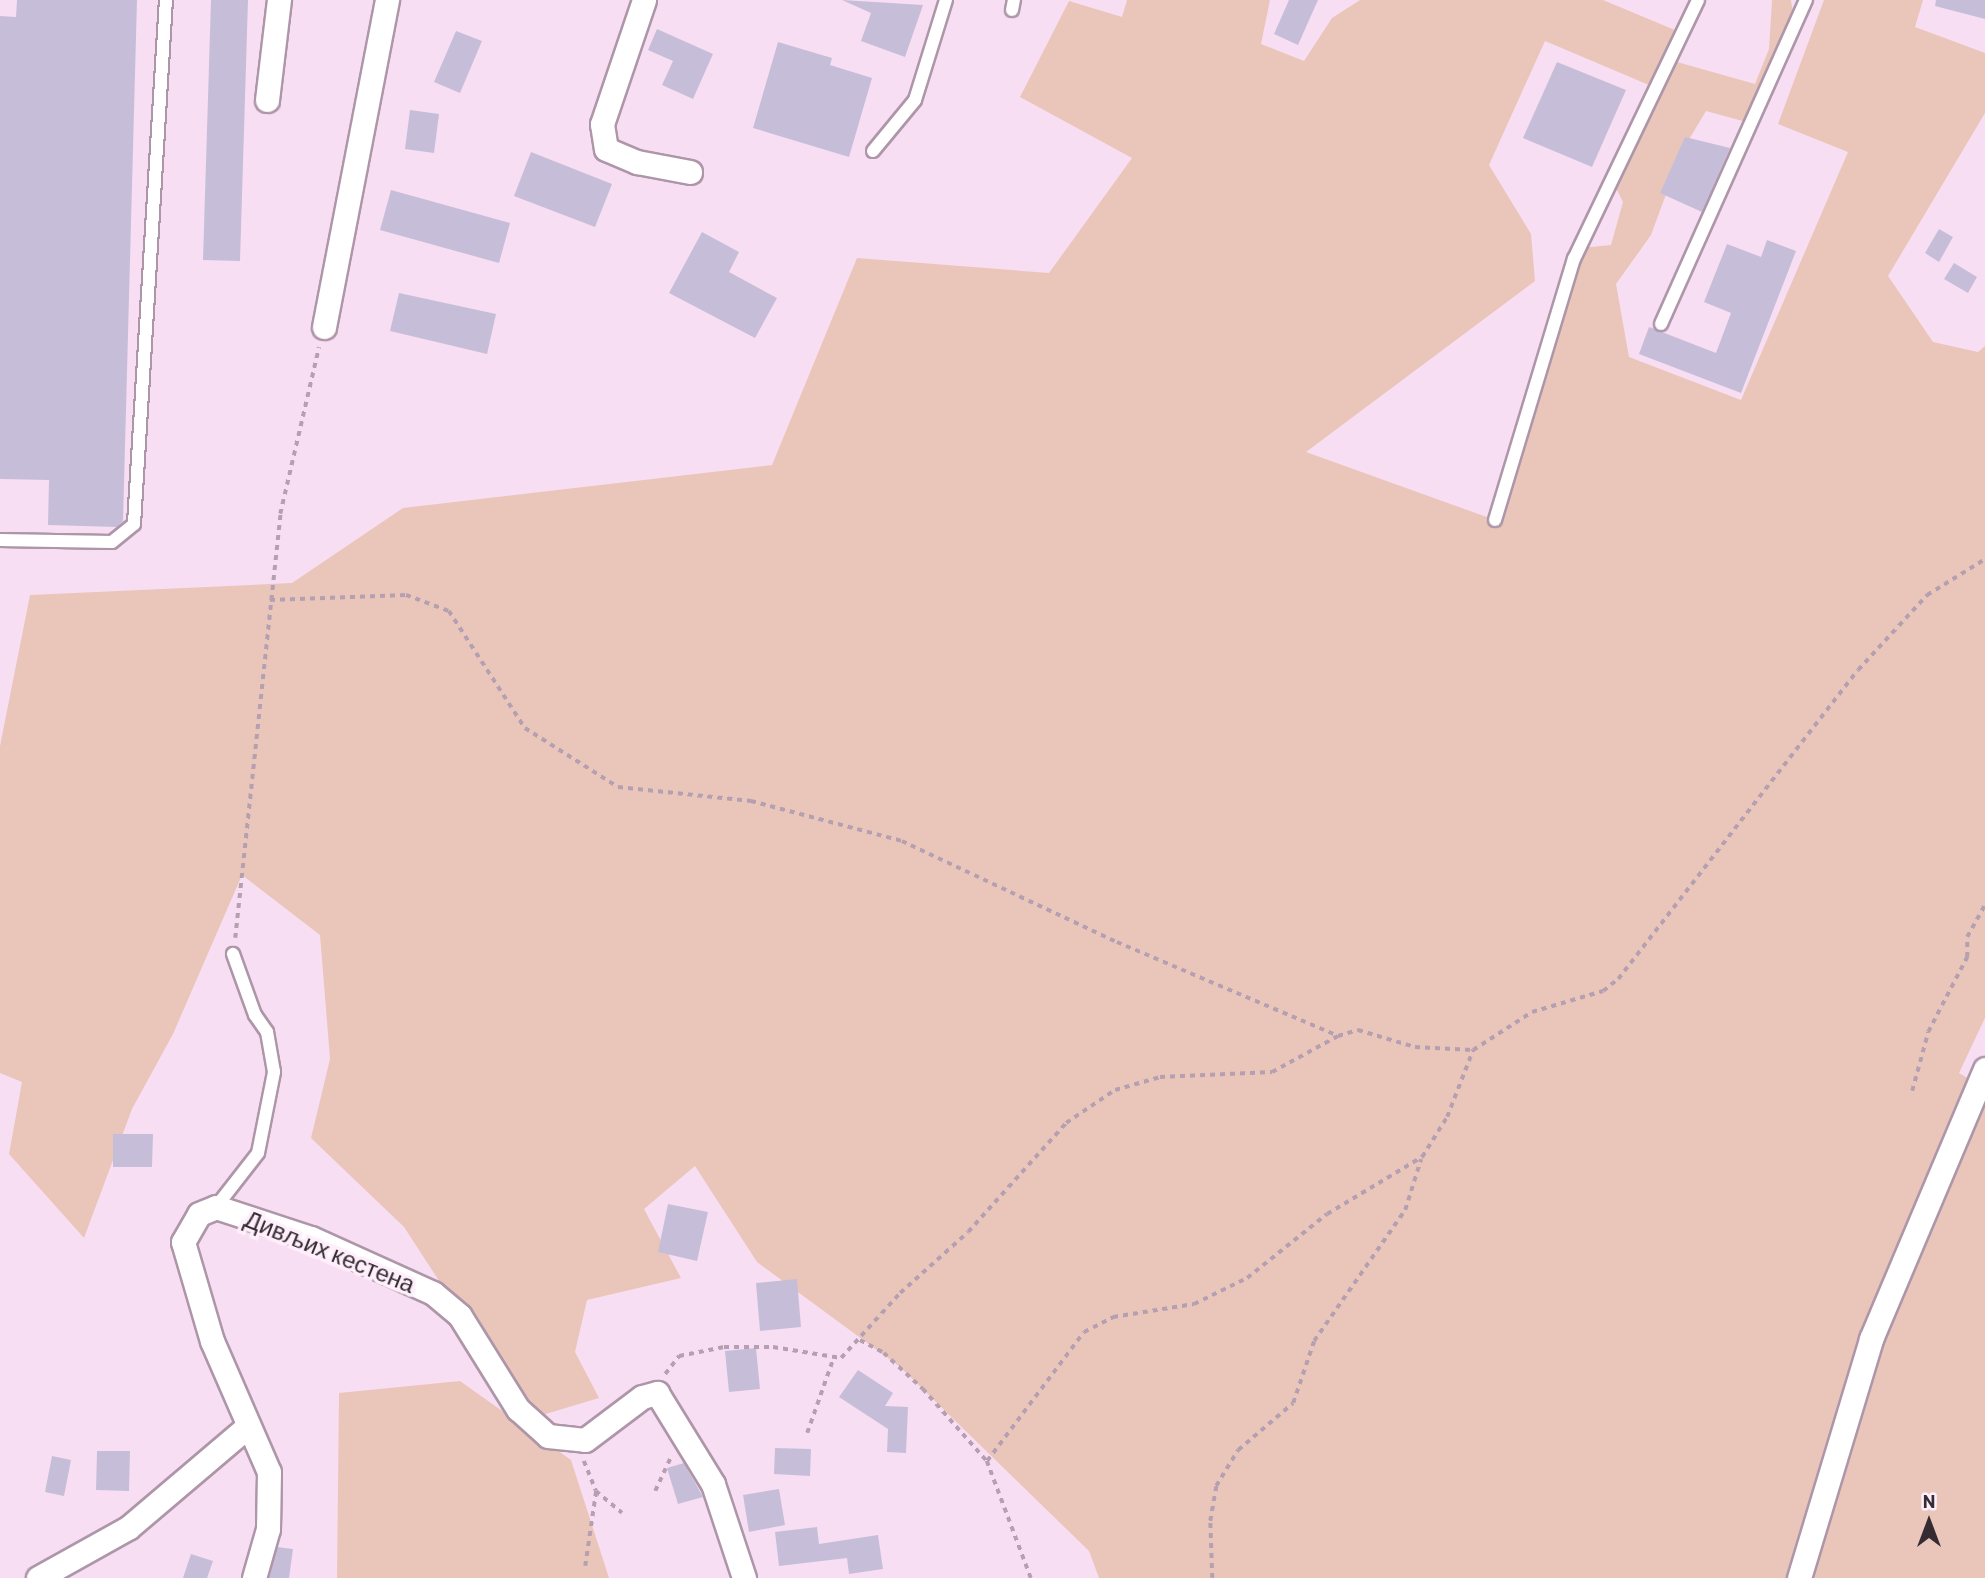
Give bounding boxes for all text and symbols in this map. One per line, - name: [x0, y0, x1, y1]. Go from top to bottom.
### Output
- street label: Дивљих кестена: [241, 1204, 419, 1298]
- north arrow: [1894, 1487, 1964, 1557]
- text: N: [1923, 1489, 1935, 1512]

